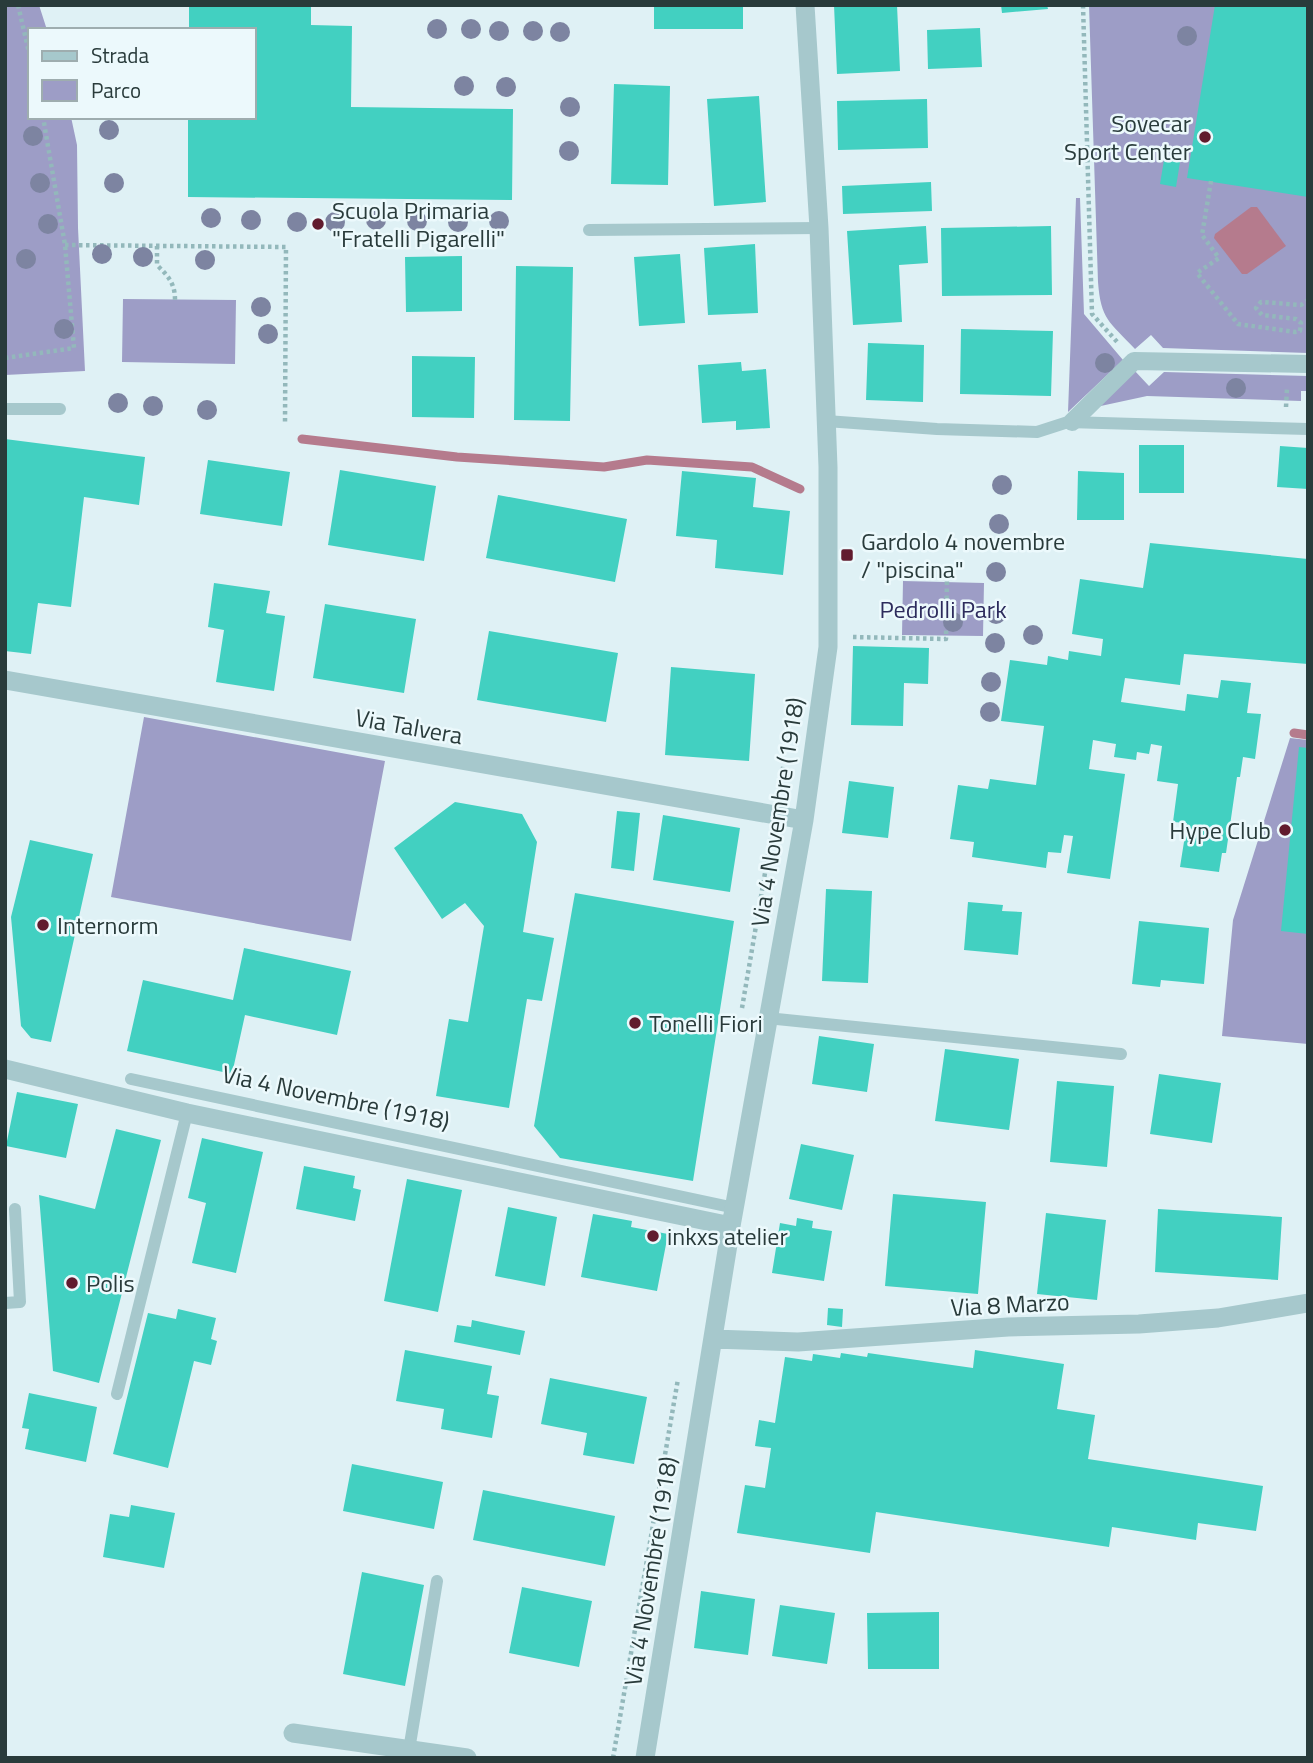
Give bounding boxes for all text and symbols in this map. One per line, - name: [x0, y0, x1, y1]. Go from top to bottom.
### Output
- legend: [28, 28, 256, 119]
- text: Strada: [91, 39, 149, 71]
- text: Parco: [91, 74, 141, 106]
- place label: Sovecar Sport Center: [1064, 105, 1191, 169]
- marker: Sovecar Sport Center: [1197, 129, 1213, 145]
- place label: Scuola Primaria "Fratelli Pigarelli": [332, 192, 505, 256]
- marker: Scuola Primaria "Fratelli Pigarelli": [310, 216, 326, 232]
- place label: Gardolo 4 novembre / "piscina": [861, 523, 1065, 587]
- marker: Gardolo 4 novembre / "piscina": [839, 547, 855, 563]
- park label: Pedrolli Park: [879, 591, 1007, 627]
- street label: Via 4 Novembre (1918): [741, 695, 813, 929]
- street label: Via Talvera: [353, 699, 465, 753]
- place label: Hype Club: [1169, 812, 1271, 848]
- marker: Hype Club: [1277, 822, 1293, 838]
- place label: Internorm: [57, 907, 159, 943]
- marker: Internorm: [35, 917, 51, 933]
- place label: Tonelli Fiori: [649, 1005, 763, 1041]
- marker: Tonelli Fiori: [627, 1015, 643, 1031]
- street label: Via 4 Novembre (1918): [219, 1055, 453, 1139]
- place label: inkxs atelier: [667, 1218, 788, 1254]
- marker: inkxs atelier: [645, 1228, 661, 1244]
- place label: Polis: [86, 1265, 135, 1301]
- marker: Polis: [64, 1275, 80, 1291]
- street label: Via 8 Marzo: [950, 1283, 1070, 1325]
- street label: Via 4 Novembre (1918): [614, 1454, 686, 1688]

